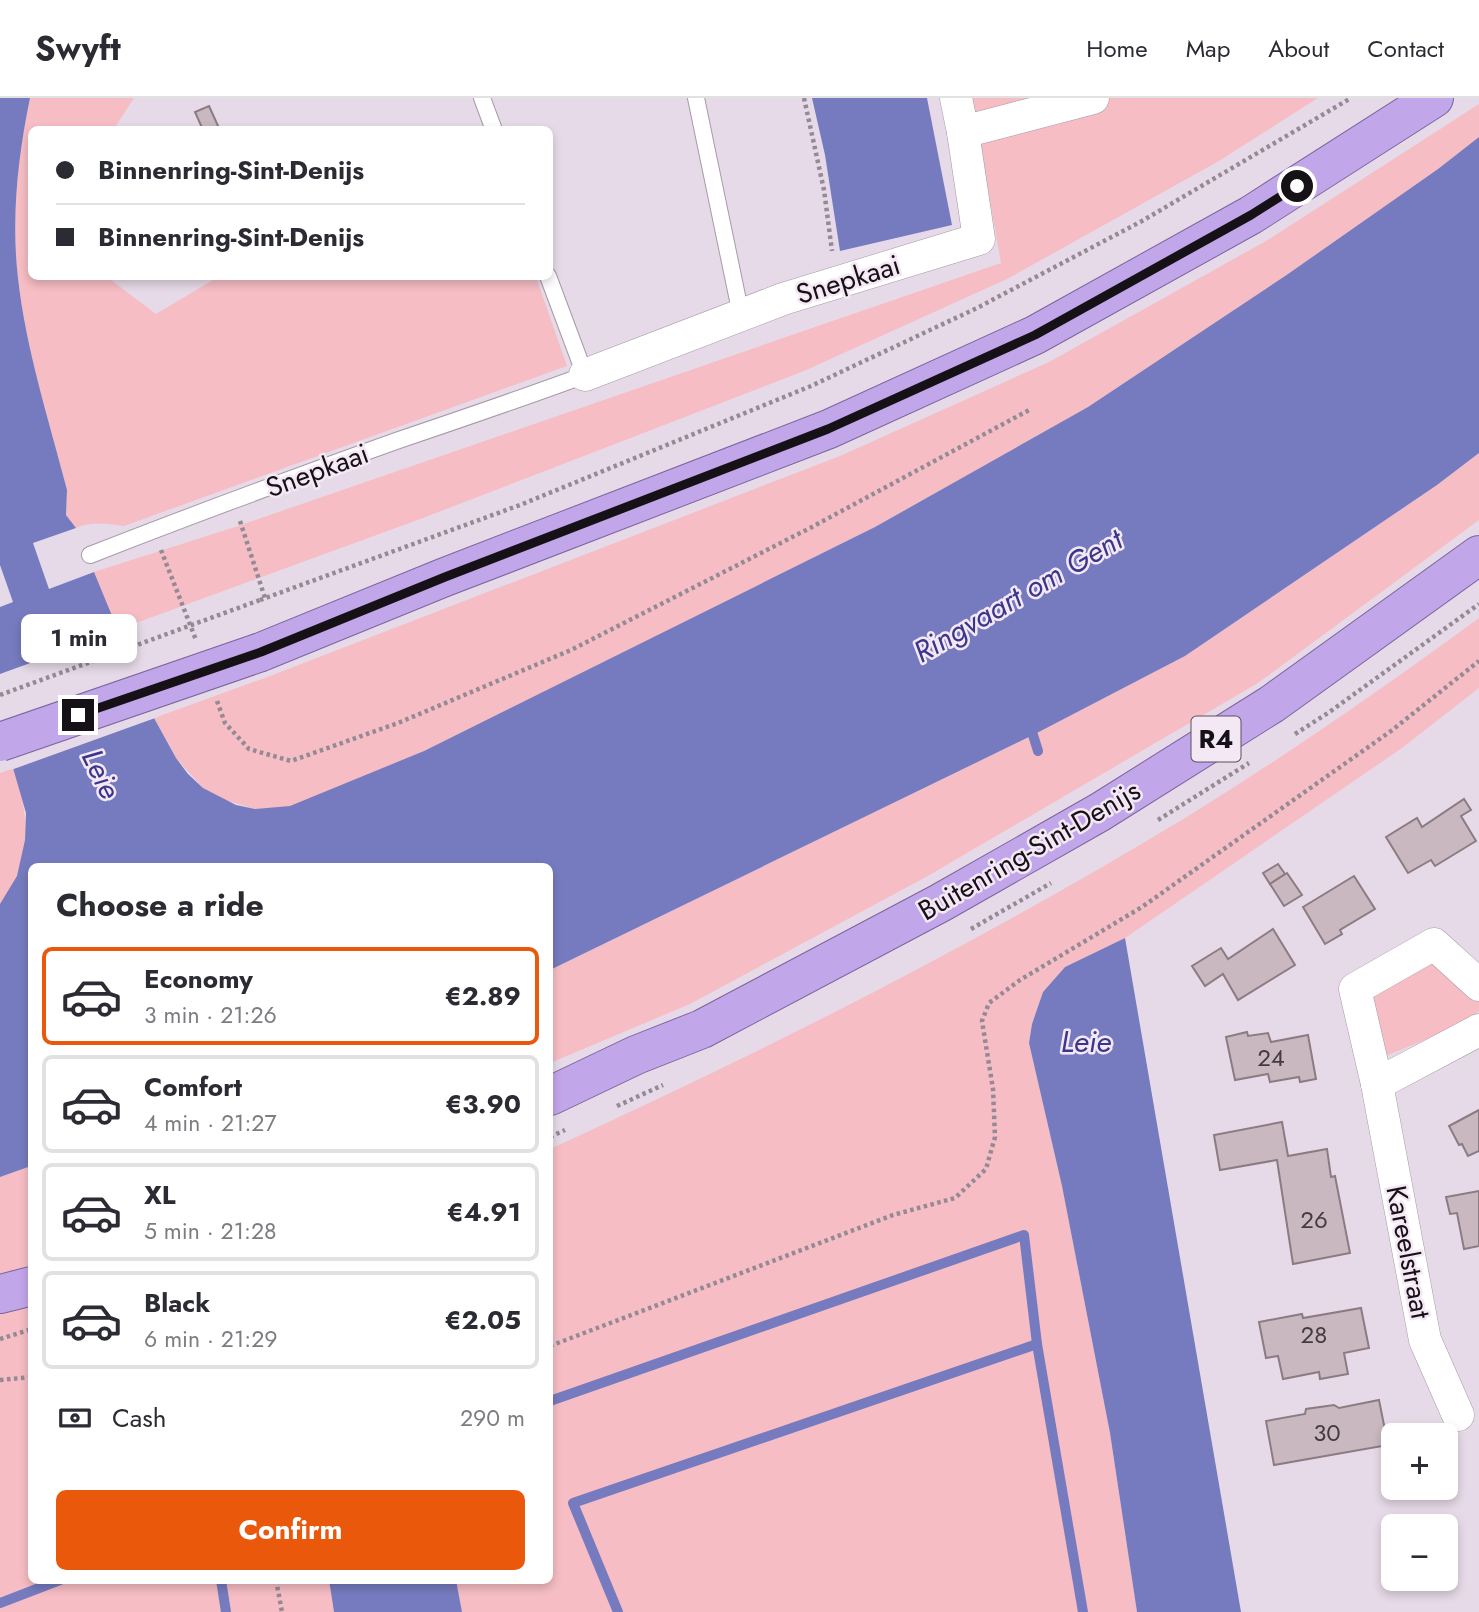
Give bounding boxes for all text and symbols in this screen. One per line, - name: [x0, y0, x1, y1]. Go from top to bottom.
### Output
- text: Swyft: [35, 25, 121, 72]
- text: Home: [1086, 31, 1148, 66]
- text: Map: [1186, 31, 1230, 66]
- text: About: [1268, 31, 1329, 66]
- text: Contact: [1367, 31, 1444, 66]
- text: Binnenring-Sint-Denijs: [98, 151, 364, 189]
- route start: [1281, 170, 1313, 202]
- text: Binnenring-Sint-Denijs: [98, 218, 364, 256]
- street label: Snepkaai: [791, 244, 905, 315]
- street label: Snepkaai: [260, 433, 374, 508]
- water label: Ringvaart om Gent: [905, 517, 1132, 673]
- callout: 1 min: [20, 614, 136, 662]
- text: 1 min: [50, 621, 108, 655]
- route end: [62, 699, 94, 731]
- road number: R4: [1192, 716, 1240, 762]
- water label: Leie: [71, 742, 132, 806]
- street label: Buitenring-Sint-Denijs: [911, 770, 1148, 931]
- text: Choose a ride: [56, 882, 264, 928]
- text: Economy: [144, 960, 253, 998]
- icon: car: [60, 965, 123, 1028]
- text: €2.89: [445, 977, 521, 1015]
- text: 3 min · 21:26: [144, 998, 277, 1032]
- water label: Leie: [1061, 1020, 1111, 1063]
- house number: 24: [1257, 1040, 1285, 1075]
- text: Comfort: [144, 1068, 242, 1106]
- icon: car: [60, 1073, 123, 1136]
- text: €3.90: [445, 1085, 521, 1123]
- text: 4 min · 21:27: [144, 1106, 277, 1140]
- text: XL: [144, 1176, 176, 1214]
- icon: car: [60, 1181, 123, 1244]
- street label: Kareelstraat: [1376, 1182, 1442, 1323]
- text: €4.91: [447, 1193, 521, 1231]
- house number: 26: [1300, 1202, 1328, 1237]
- text: 5 min · 21:28: [144, 1214, 277, 1248]
- text: Black: [144, 1284, 210, 1322]
- icon: car: [60, 1289, 123, 1352]
- text: €2.05: [445, 1301, 521, 1339]
- house number: 28: [1301, 1317, 1327, 1352]
- text: 6 min · 21:29: [144, 1322, 278, 1356]
- icon: cash: [56, 1399, 94, 1437]
- text: Cash: [112, 1399, 166, 1437]
- text: 290 m: [460, 1401, 525, 1435]
- house number: 30: [1313, 1415, 1341, 1450]
- map controls: [1381, 1423, 1458, 1591]
- button: +: [1381, 1423, 1458, 1500]
- button: Confirm: [56, 1490, 525, 1570]
- button: −: [1381, 1514, 1458, 1591]

